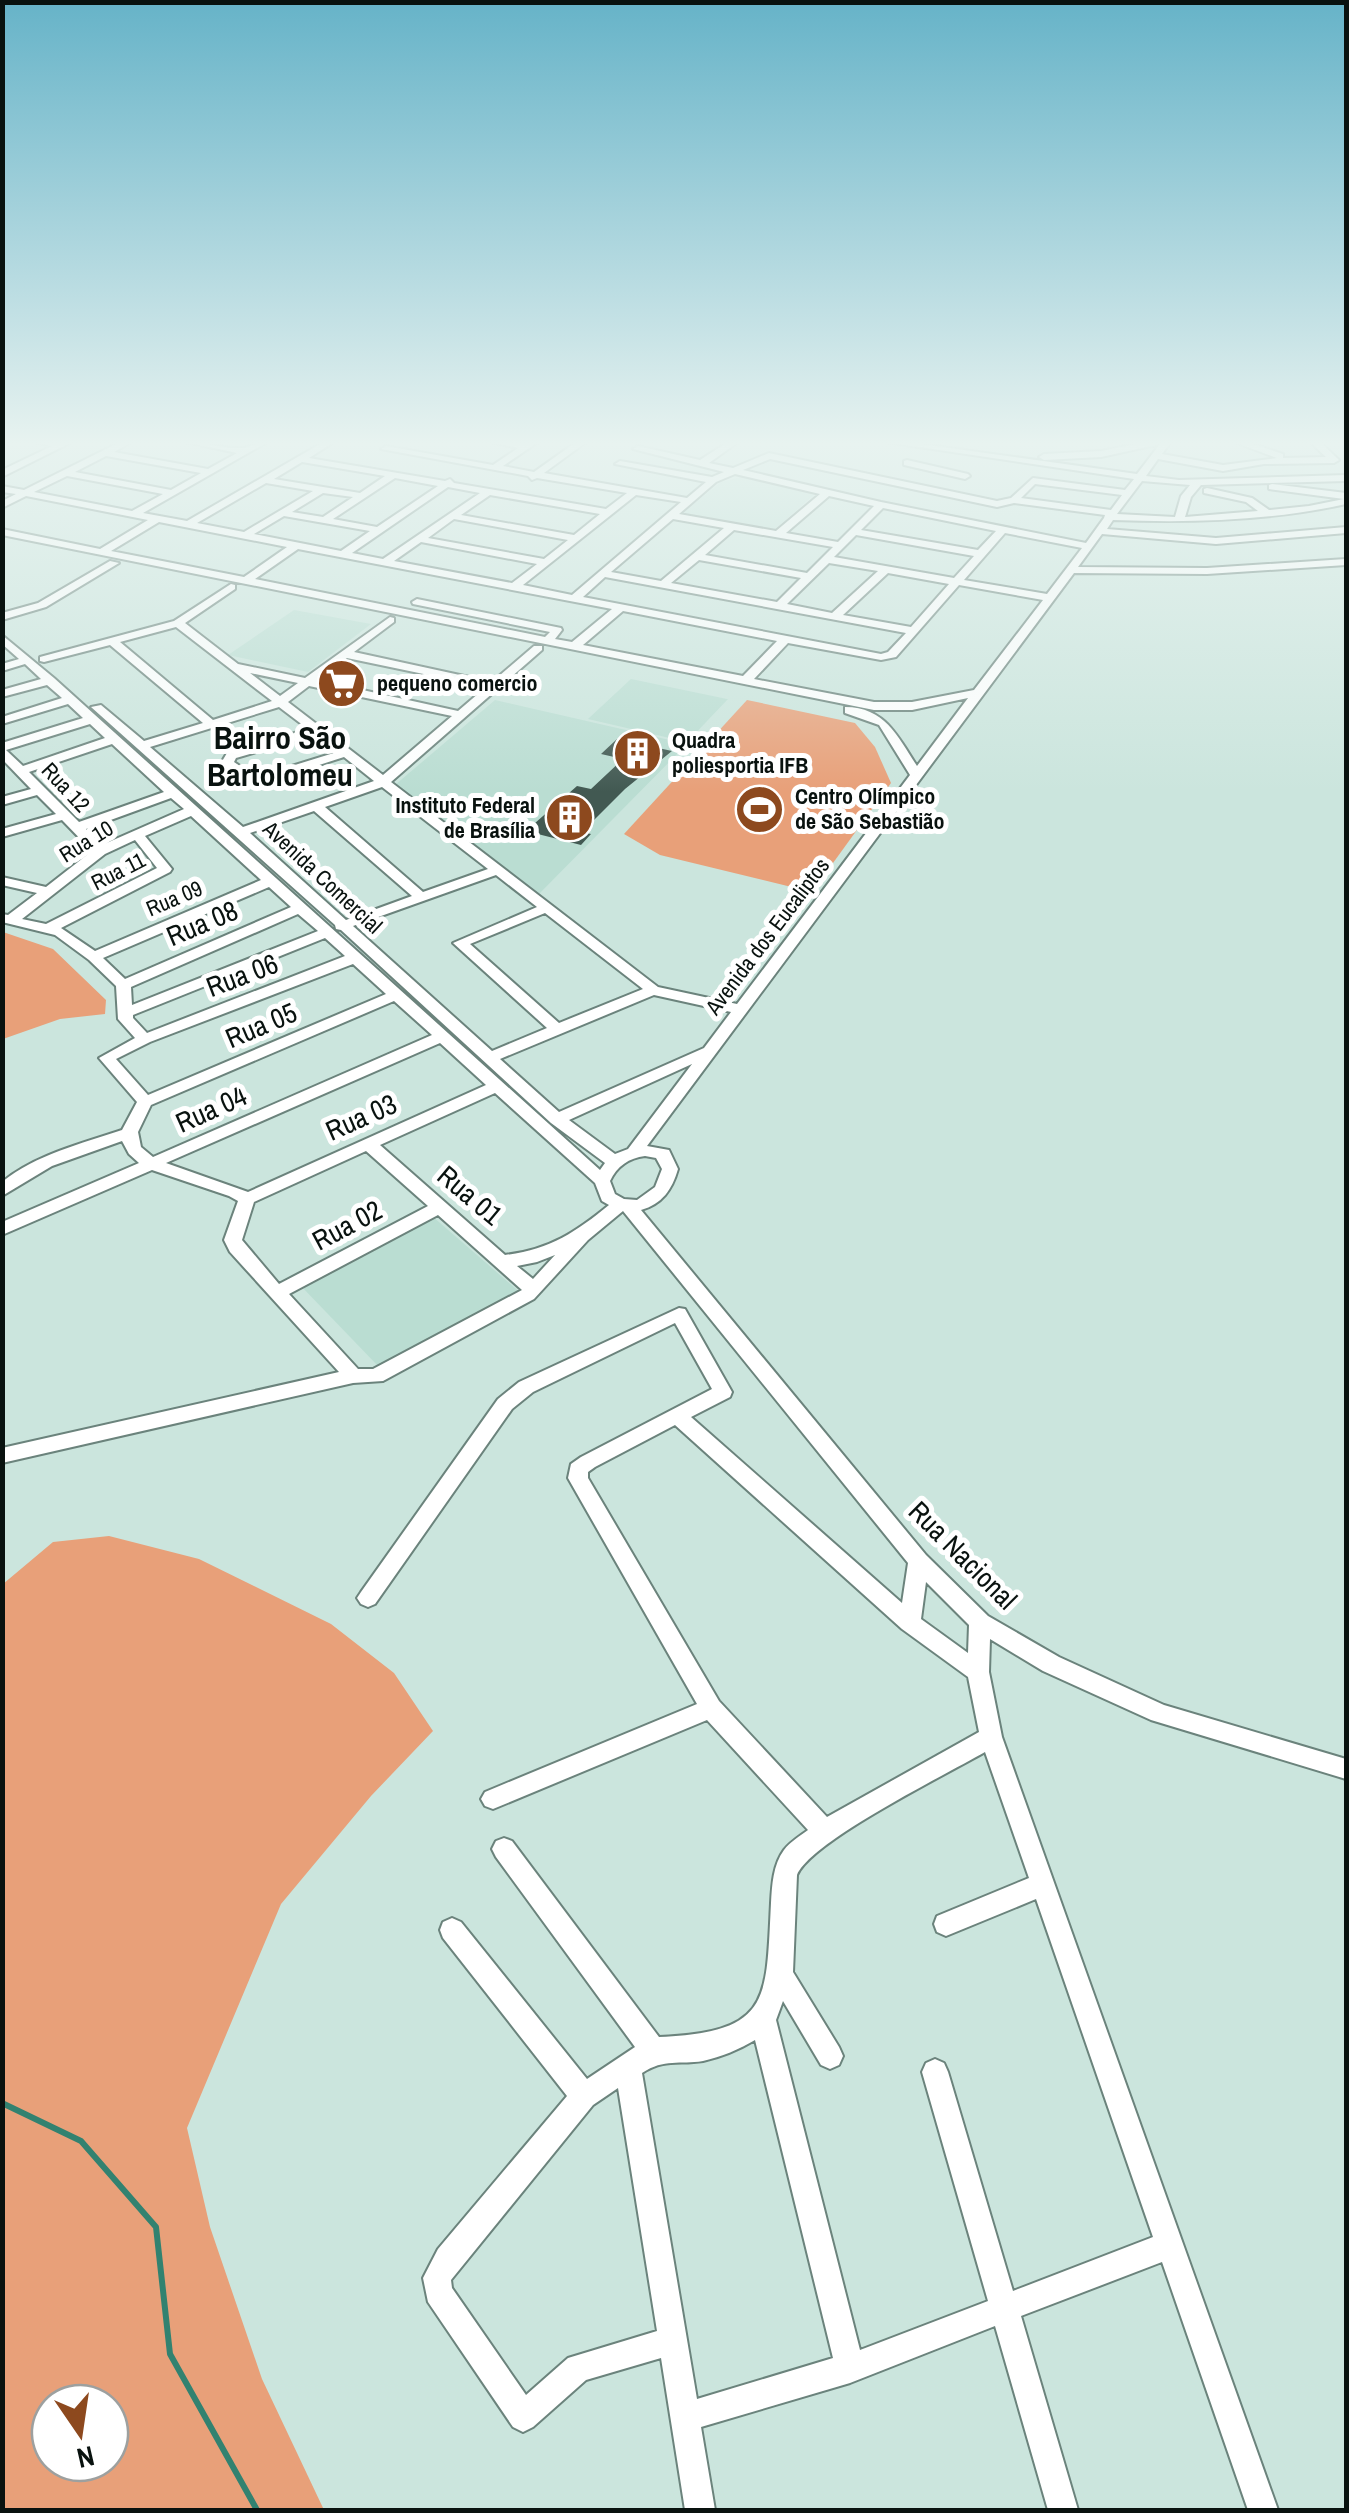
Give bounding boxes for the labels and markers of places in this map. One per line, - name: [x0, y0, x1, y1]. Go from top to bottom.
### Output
- supermarket icon: pequeno comercio: [316, 657, 368, 709]
- place label: pequeno comercio: [377, 668, 537, 698]
- place label: Quadra poliesportia IFB: [672, 725, 808, 780]
- building icon: Quadra poliesportia IFB: [611, 727, 663, 779]
- place label: Centro Olímpico de São Sebastião: [795, 781, 944, 836]
- sports icon: Centro Olímpico de São Sebastião: [734, 783, 786, 835]
- place label: Instituto Federal de Brasília: [396, 790, 535, 845]
- building icon: Instituto Federal de Brasília: [544, 792, 596, 844]

